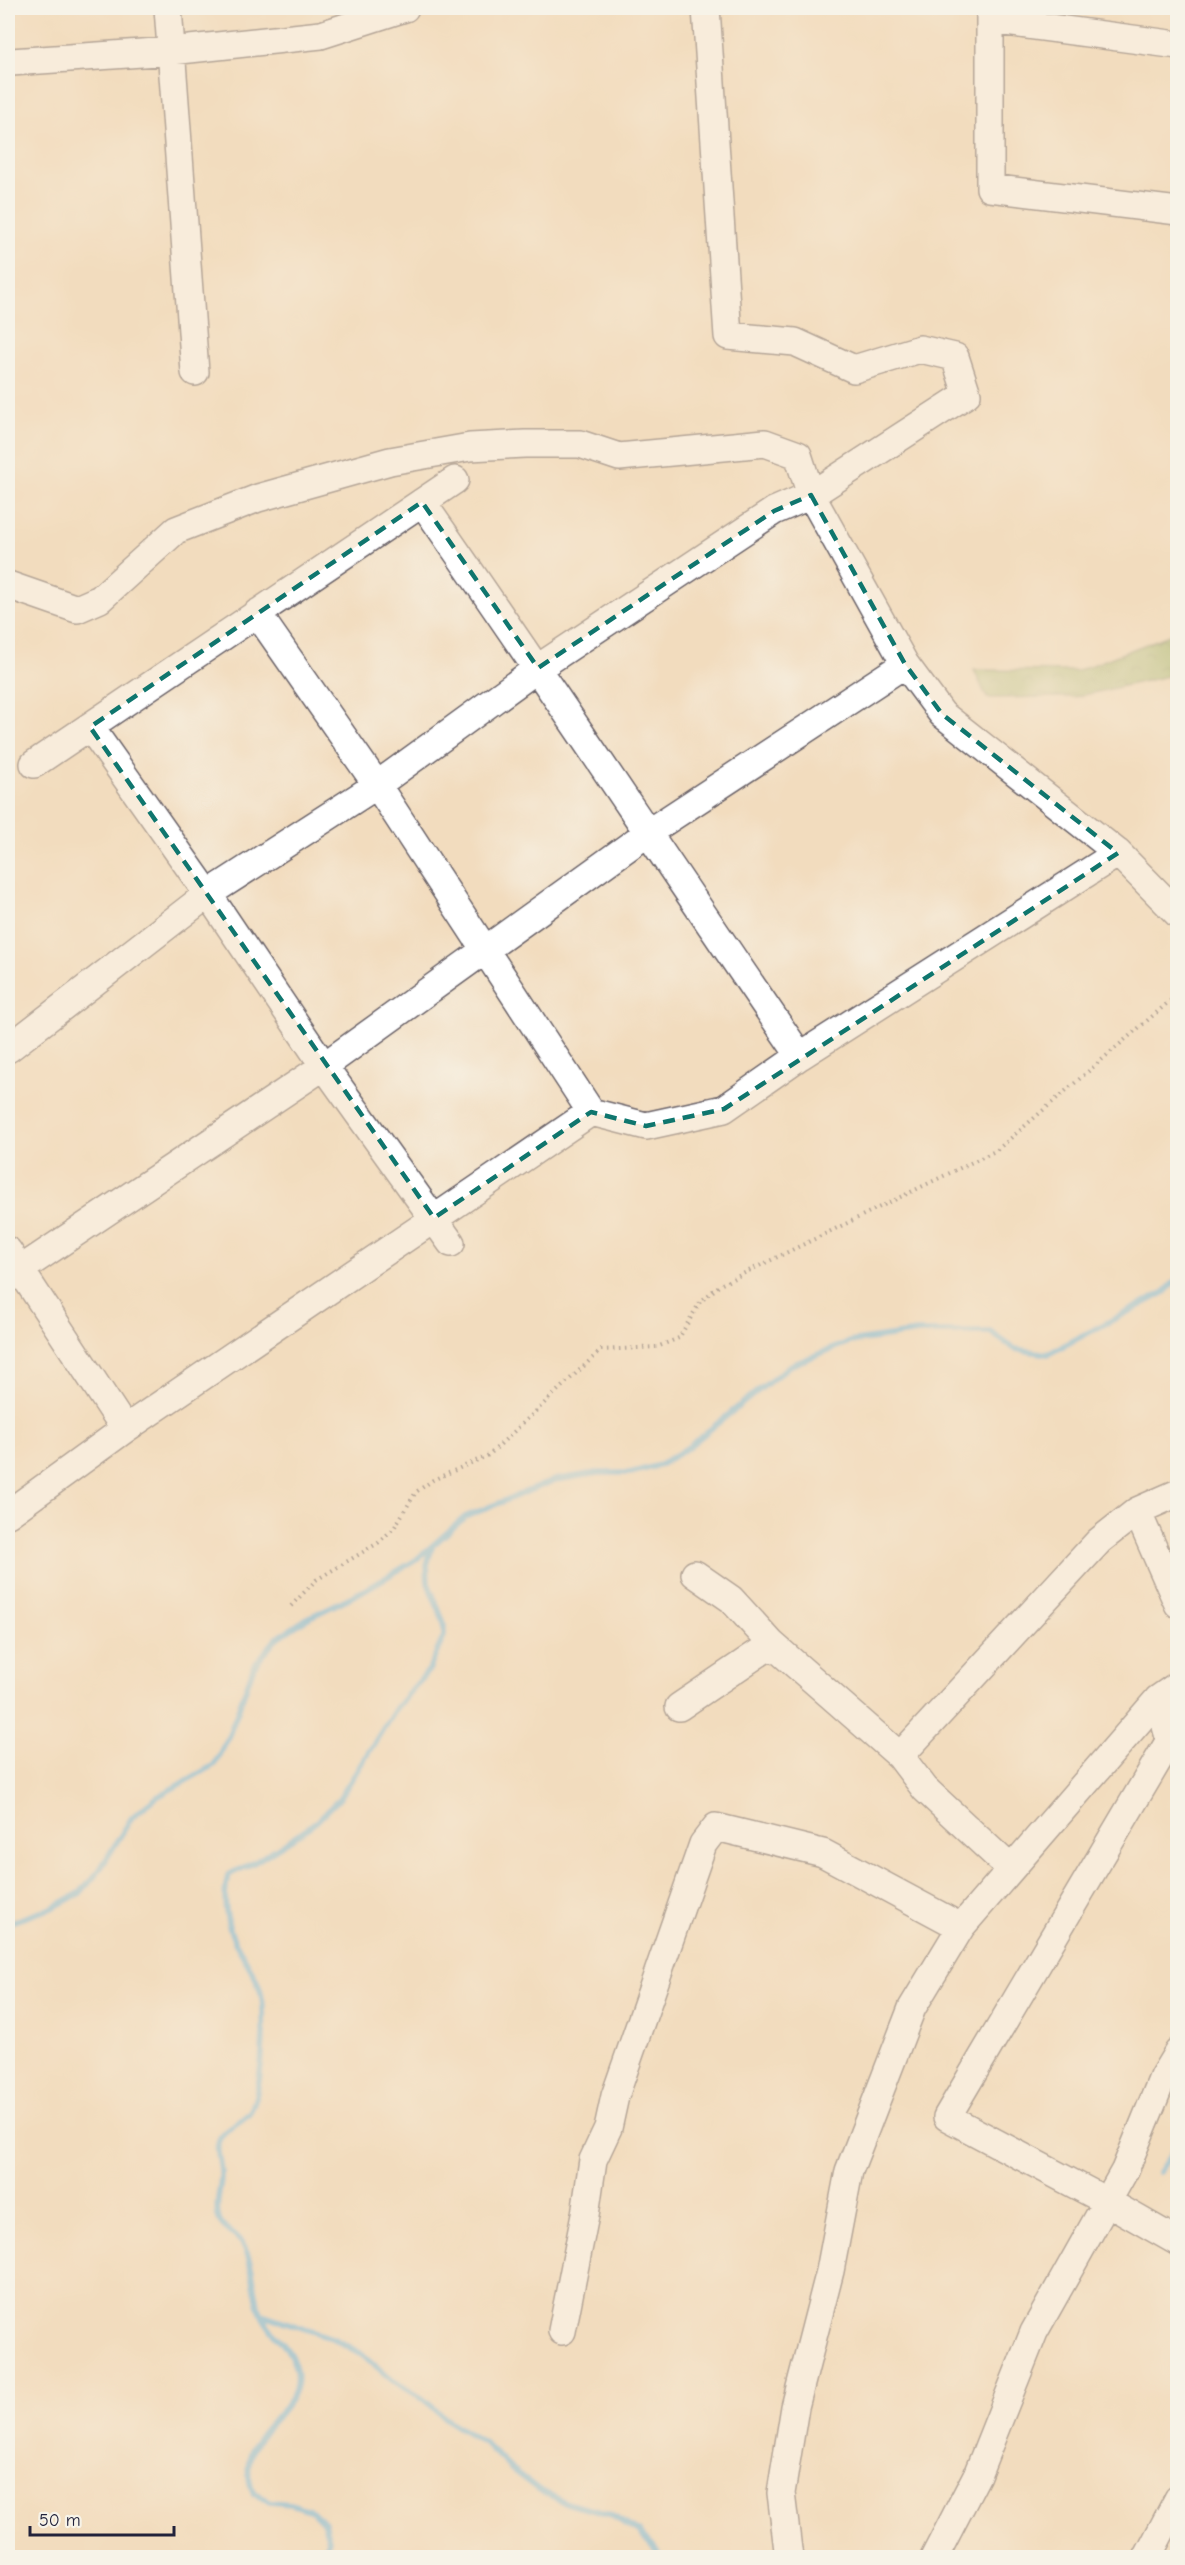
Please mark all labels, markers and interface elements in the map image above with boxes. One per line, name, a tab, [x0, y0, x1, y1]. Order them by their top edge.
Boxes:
scale bar	[30, 2499, 174, 2537]
text: 50 m	[39, 2510, 81, 2531]

